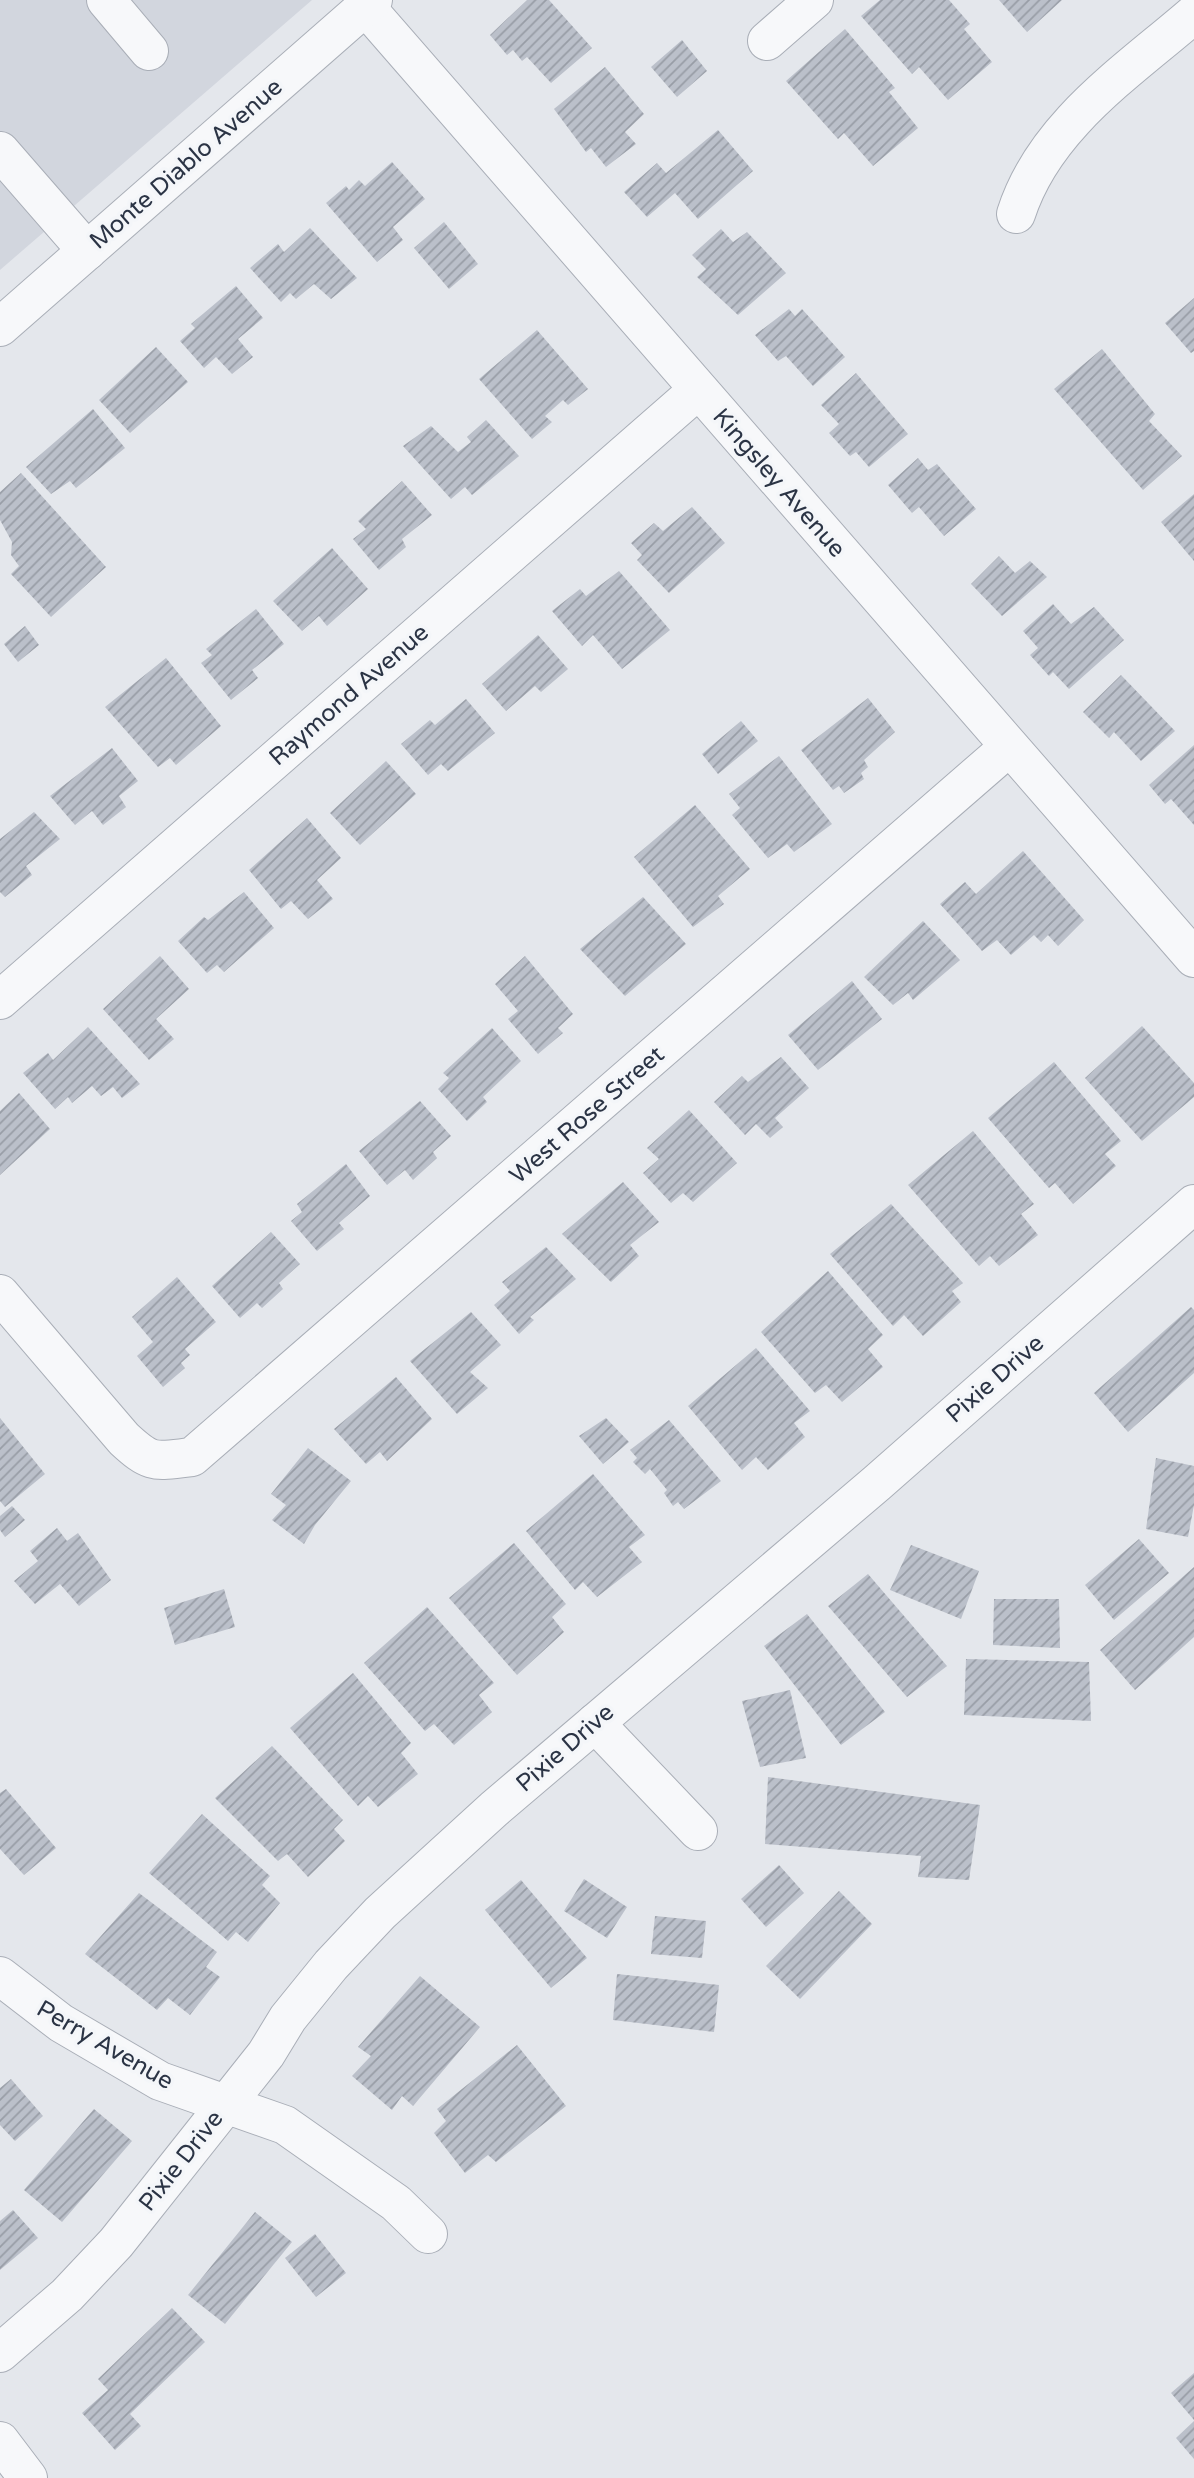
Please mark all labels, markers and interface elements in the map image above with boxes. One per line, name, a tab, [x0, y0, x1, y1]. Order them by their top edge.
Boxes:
street label: Monte Diablo Avenue	[84, 72, 288, 256]
street label: Kingsley Avenue	[706, 403, 852, 563]
street label: Raymond Avenue	[263, 618, 435, 772]
street label: West Rose Street	[504, 1040, 670, 1190]
street label: Pixie Drive	[940, 1329, 1050, 1429]
street label: Pixie Drive	[510, 1698, 620, 1798]
street label: Perry Avenue	[32, 1994, 178, 2096]
street label: Pixie Drive	[133, 2105, 229, 2217]

